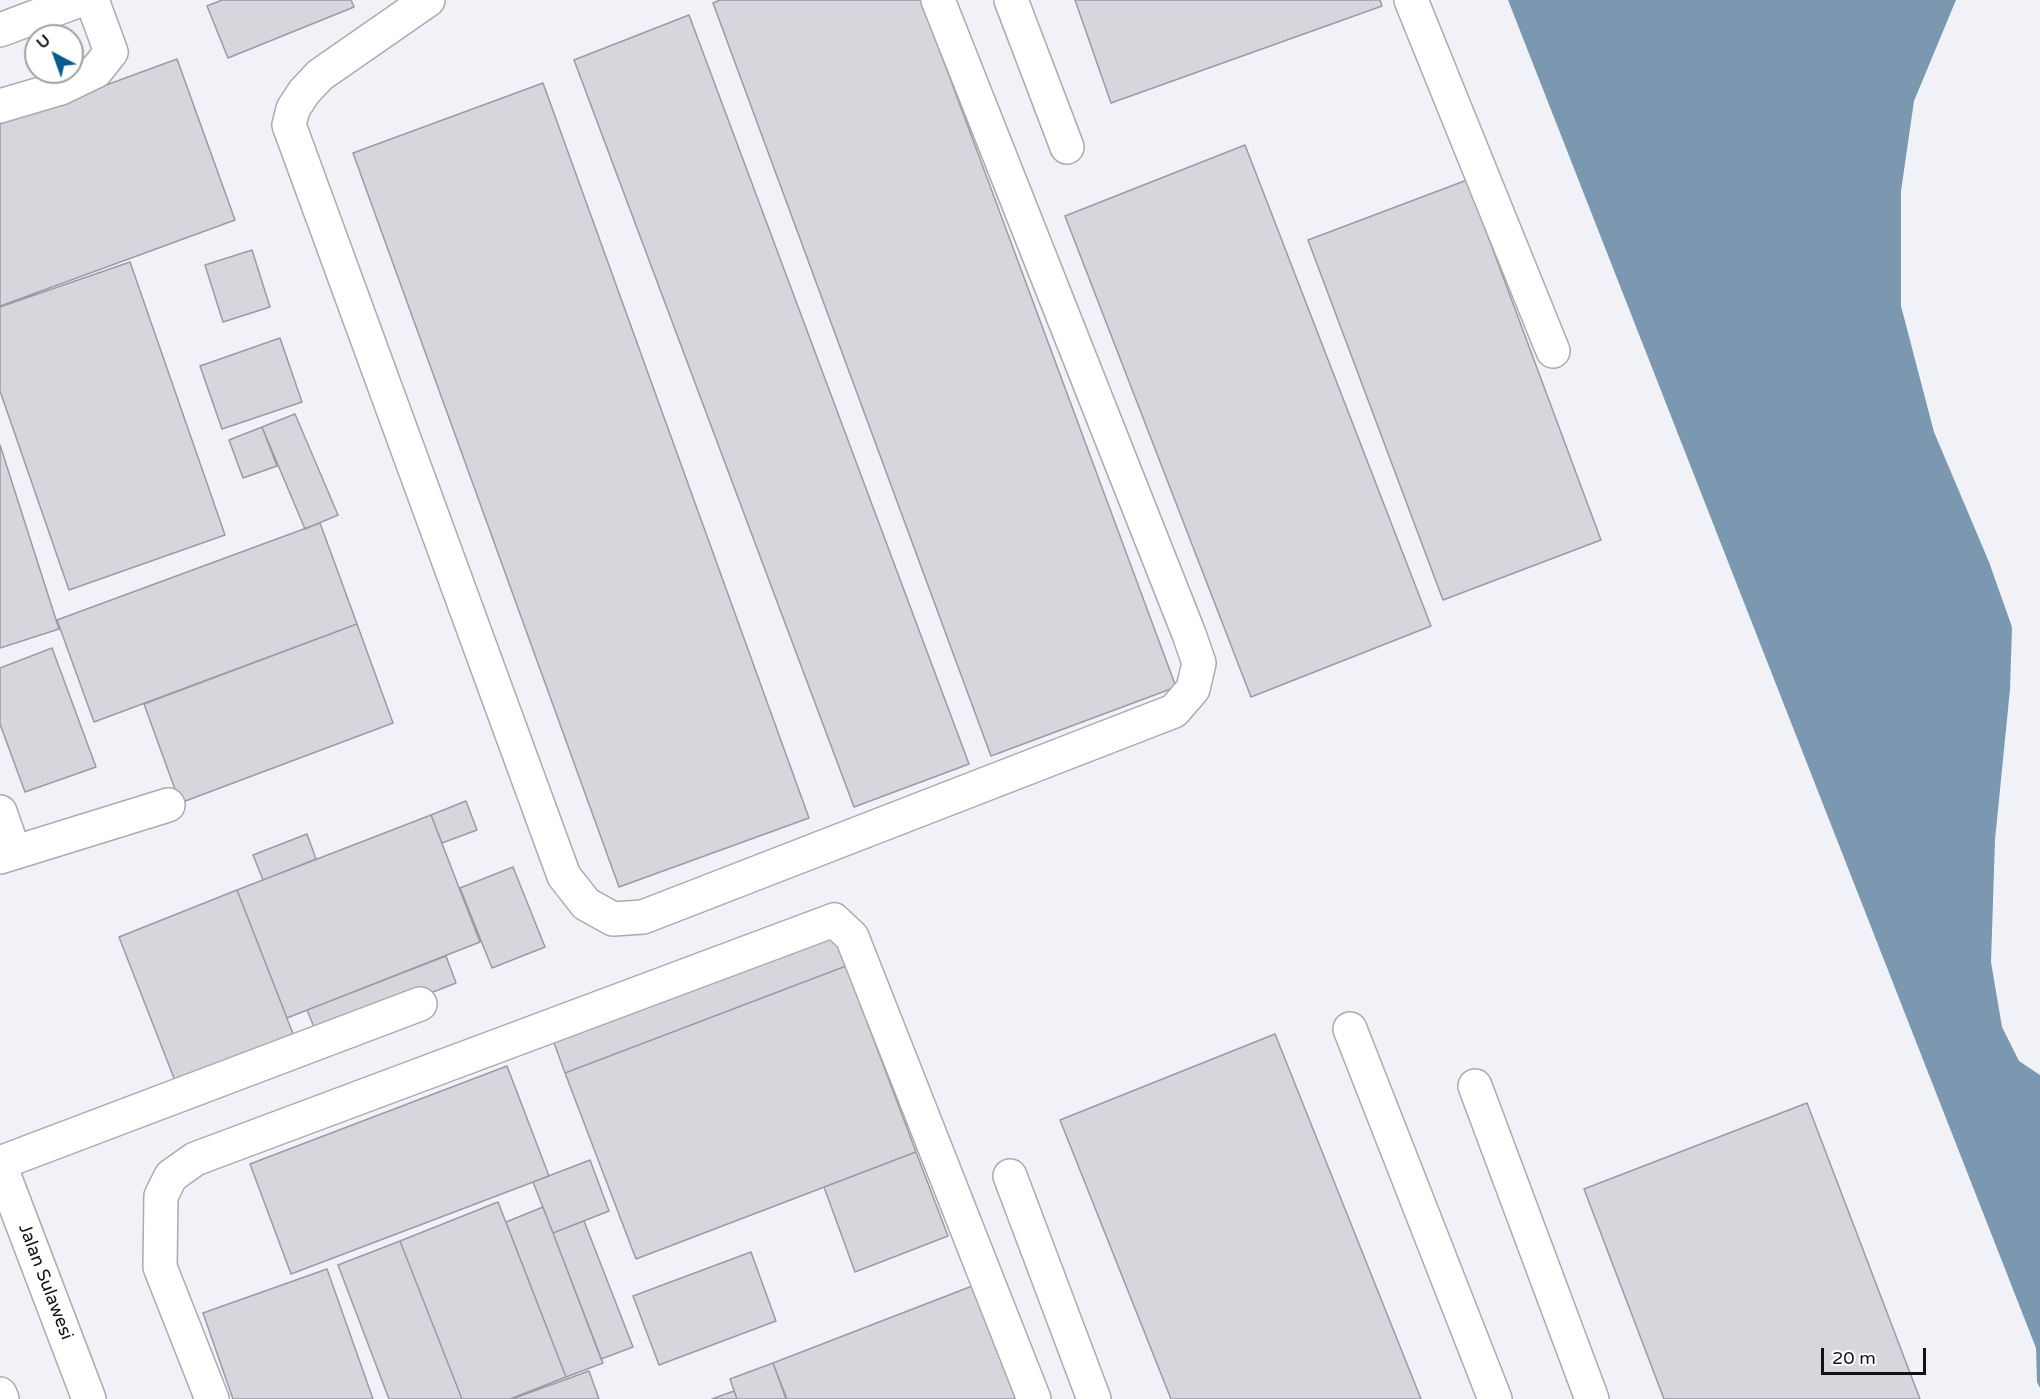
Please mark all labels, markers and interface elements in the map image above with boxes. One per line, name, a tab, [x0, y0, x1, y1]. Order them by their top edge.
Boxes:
north arrow	[24, 24, 84, 84]
text: U	[32, 30, 55, 53]
street label: Jalan Sulawesi	[13, 1221, 77, 1343]
scale bar	[1824, 1336, 1929, 1374]
text: 20 m	[1832, 1347, 1876, 1369]

